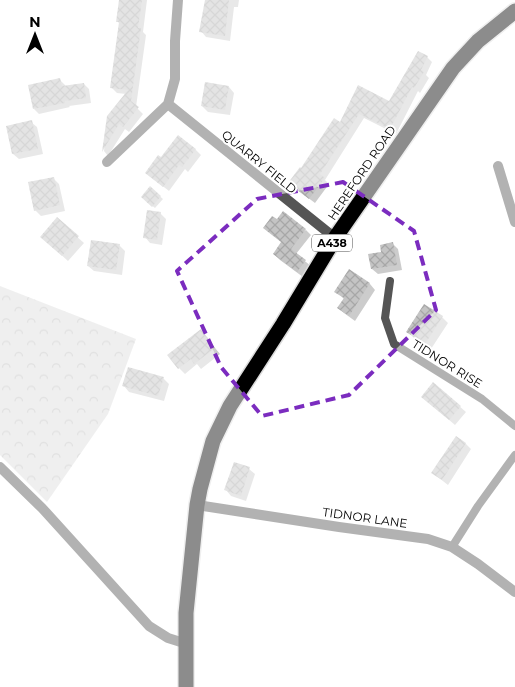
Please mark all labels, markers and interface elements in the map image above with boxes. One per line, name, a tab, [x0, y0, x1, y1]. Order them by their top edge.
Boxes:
north arrow	[10, 10, 60, 60]
text: N	[29, 13, 41, 31]
street label: HEREFORD ROAD	[324, 122, 399, 223]
street label: QUARRY FIELD	[219, 127, 300, 197]
road number: A438	[312, 234, 352, 252]
street label: TIDNOR RISE	[409, 336, 485, 391]
street label: TIDNOR LANE	[322, 504, 408, 531]

